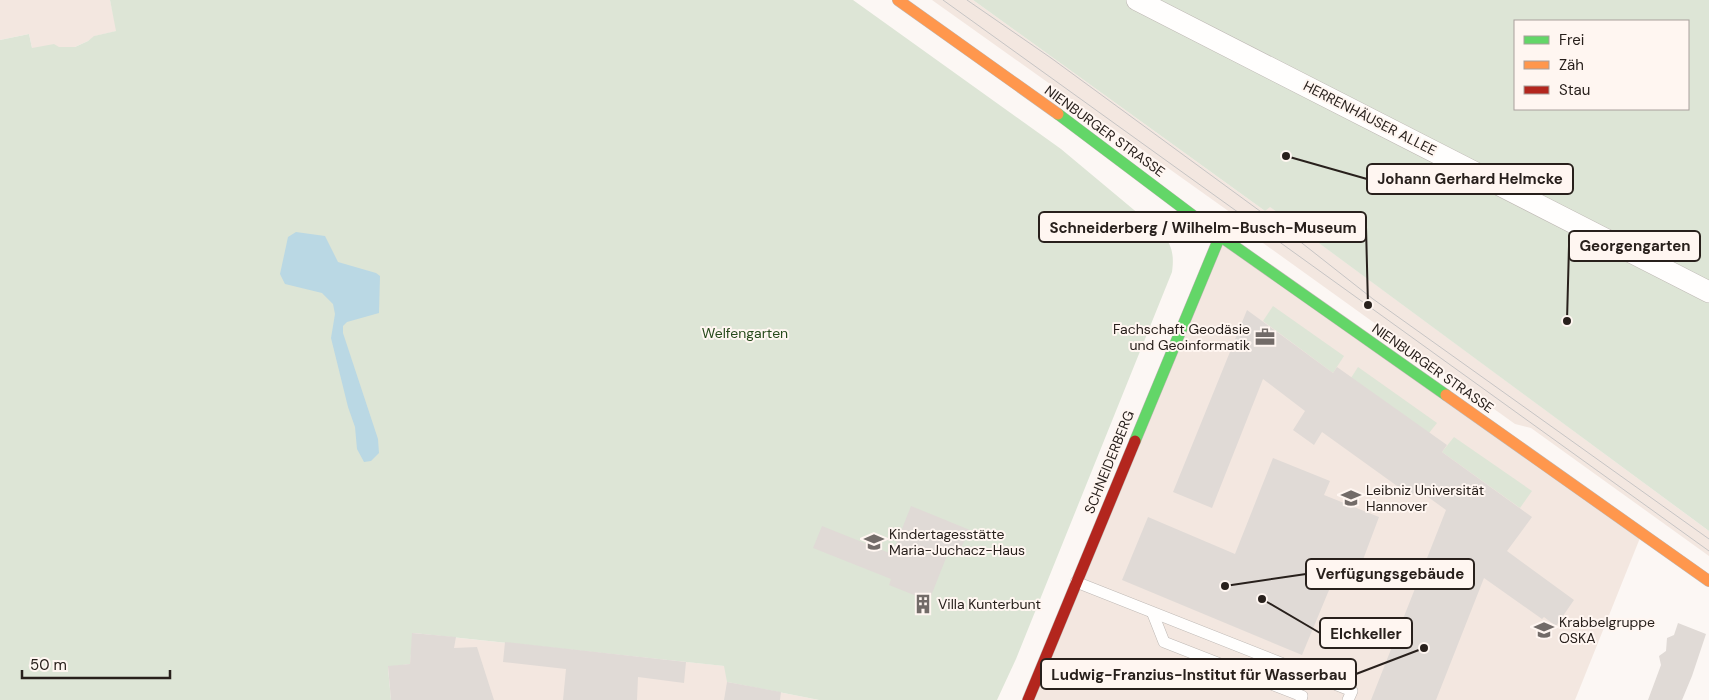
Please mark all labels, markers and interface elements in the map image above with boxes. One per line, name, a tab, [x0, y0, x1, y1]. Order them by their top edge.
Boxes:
legend	[1514, 20, 1689, 110]
text: Frei	[1559, 30, 1584, 50]
text: Zäh	[1559, 55, 1584, 75]
street label: HERRENHÄUSER ALLEE	[1300, 77, 1440, 159]
text: Stau	[1559, 80, 1590, 100]
street label: NIENBURGER STRASSE	[1041, 81, 1169, 181]
callout: Johann Gerhard Helmcke	[1367, 164, 1573, 194]
text: Johann Gerhard Helmcke	[1377, 169, 1563, 189]
callout: Schneiderberg / Wilhelm-Busch-Museum	[1039, 212, 1366, 242]
text: Schneiderberg / Wilhelm-Busch-Museum	[1049, 218, 1357, 238]
callout: Georgengarten	[1569, 231, 1700, 261]
text: Georgengarten	[1579, 236, 1691, 256]
street label: NIENBURGER STRASSE	[1369, 319, 1497, 417]
place label: Fachschaft Geodäsie und Geoinformatik	[1113, 320, 1250, 354]
park label: Welfengarten	[702, 324, 788, 342]
office icon: Fachschaft Geodäsie und Geoinformatik	[1254, 326, 1276, 348]
street label: SCHNEIDERBERG	[1080, 408, 1138, 516]
place label: Leibniz Universität Hannover	[1366, 481, 1484, 515]
school or university icon: Leibniz Universität Hannover	[1340, 487, 1362, 509]
place label: Kindertagesstätte Maria-Juchacz-Haus	[889, 525, 1025, 559]
school or university icon: Kindertagesstätte Maria-Juchacz-Haus	[863, 531, 885, 553]
callout: Verfügungsgebäude	[1306, 559, 1474, 589]
text: Verfügungsgebäude	[1316, 564, 1464, 584]
building icon: Villa Kunterbunt	[912, 593, 934, 615]
place label: Villa Kunterbunt	[938, 595, 1041, 613]
place label: Krabbelgruppe OSKA	[1559, 613, 1655, 647]
callout: Elchkeller	[1320, 618, 1412, 648]
school or university icon: Krabbelgruppe OSKA	[1533, 619, 1555, 641]
text: Elchkeller	[1330, 624, 1402, 644]
scale bar	[22, 648, 170, 680]
text: 50 m	[30, 655, 67, 675]
callout: Ludwig-Franzius-Institut für Wasserbau	[1041, 659, 1356, 689]
text: Ludwig-Franzius-Institut für Wasserbau	[1051, 665, 1347, 685]

